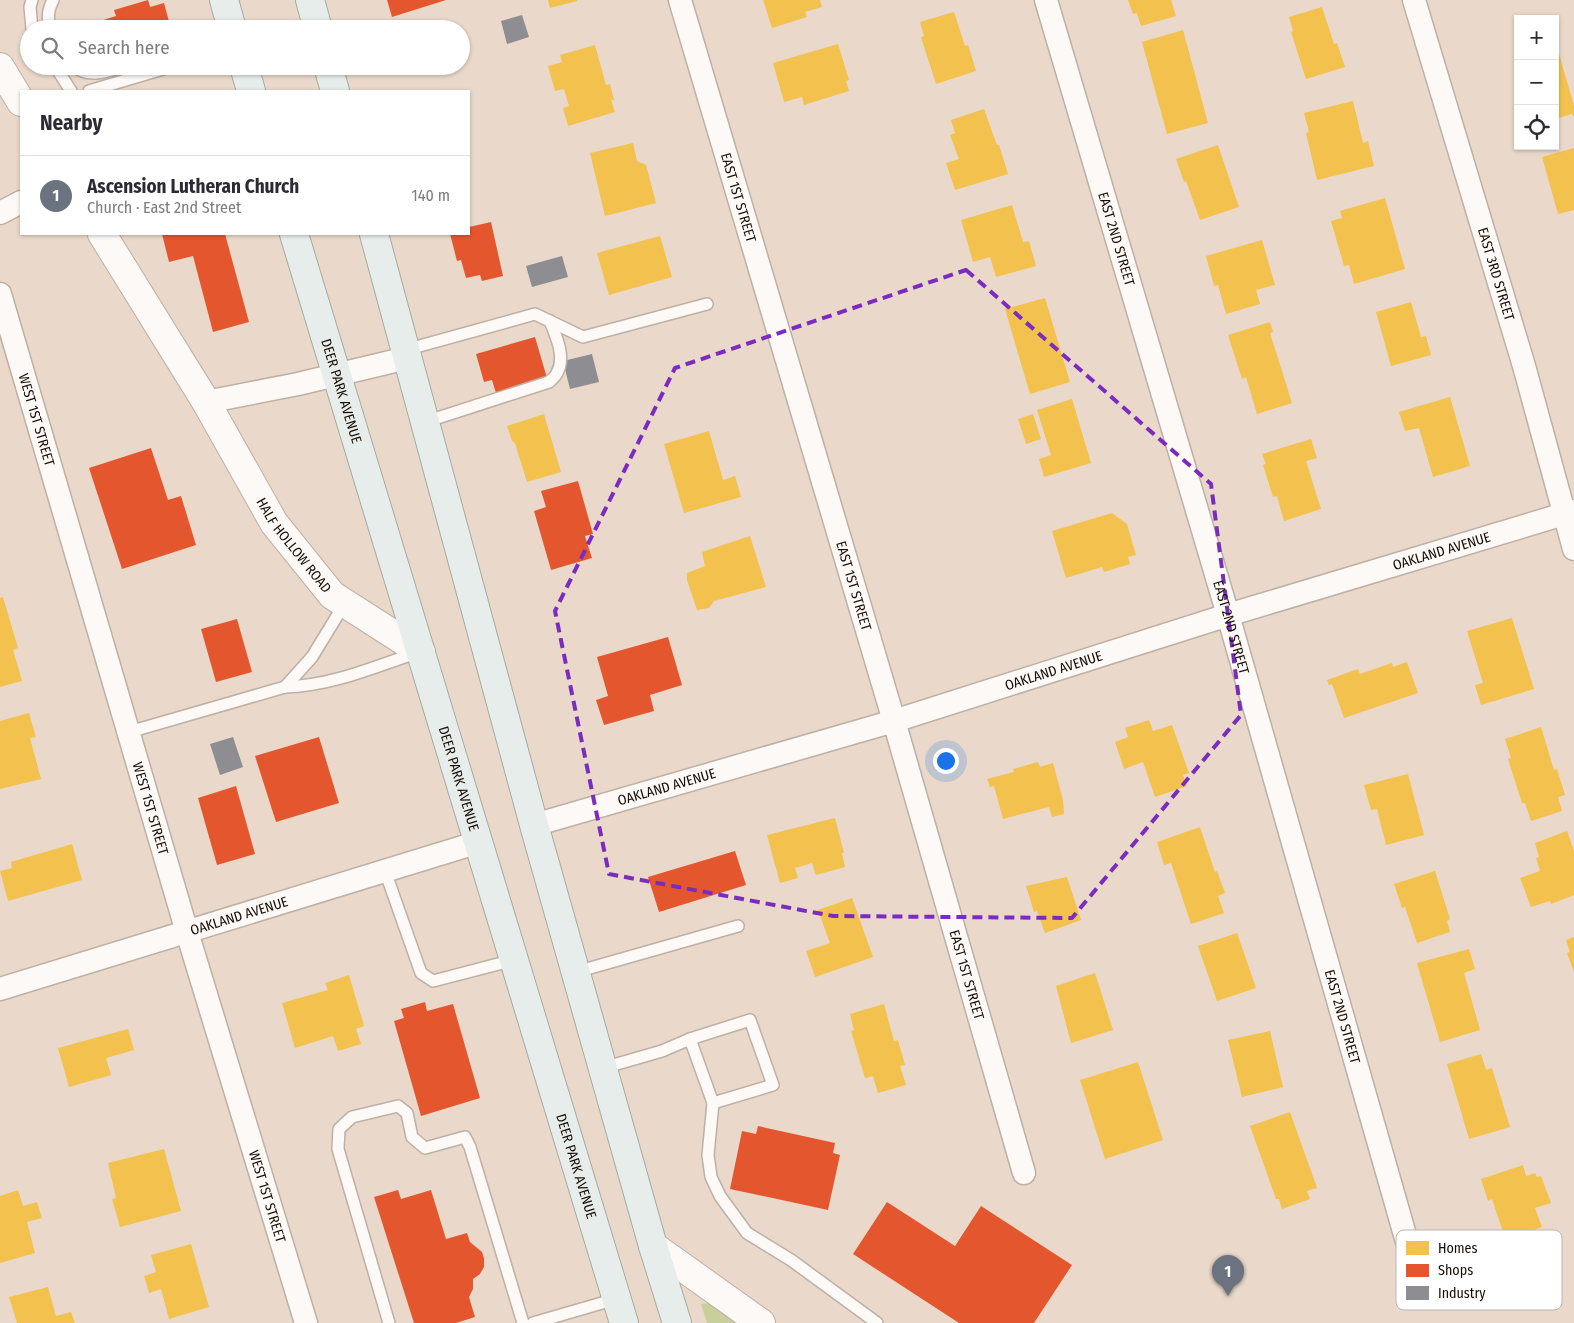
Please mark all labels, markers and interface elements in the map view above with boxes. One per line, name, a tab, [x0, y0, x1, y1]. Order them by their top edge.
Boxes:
map controls	[1514, 15, 1559, 150]
button: +	[1514, 15, 1559, 60]
search box	[20, 20, 470, 75]
icon: search	[38, 34, 66, 62]
text: Search here	[78, 36, 170, 59]
button: −	[1514, 60, 1559, 105]
button: locate	[1514, 105, 1559, 150]
text: Nearby	[40, 110, 102, 136]
street label: EAST 1ST STREET	[717, 151, 760, 245]
text: Ascension Lutheran Church	[87, 175, 299, 198]
text: 1	[53, 186, 59, 205]
text: 140 m	[412, 186, 450, 205]
street label: EAST 2ND STREET	[1094, 190, 1138, 288]
text: Church · East 2nd Street	[87, 198, 241, 217]
street label: EAST 3RD STREET	[1474, 226, 1518, 323]
street label: DEER PARK AVENUE	[317, 337, 365, 446]
street label: WEST 1ST STREET	[15, 372, 58, 469]
street label: HALF HOLLOW ROAD	[253, 495, 335, 596]
street label: OAKLAND AVENUE	[1391, 529, 1493, 574]
street label: EAST 1ST STREET	[832, 539, 875, 633]
street label: EAST 2ND STREET	[1209, 578, 1253, 677]
street label: OAKLAND AVENUE	[1003, 647, 1105, 694]
street label: DEER PARK AVENUE	[435, 724, 483, 834]
your location	[933, 748, 959, 774]
street label: WEST 1ST STREET	[129, 760, 172, 857]
street label: OAKLAND AVENUE	[616, 765, 718, 809]
street label: OAKLAND AVENUE	[188, 893, 290, 939]
street label: EAST 1ST STREET	[945, 928, 988, 1022]
street label: EAST 2ND STREET	[1321, 968, 1364, 1066]
street label: DEER PARK AVENUE	[552, 1112, 600, 1221]
street label: WEST 1ST STREET	[245, 1148, 289, 1245]
legend	[1396, 1230, 1562, 1310]
text: Homes	[1438, 1240, 1478, 1257]
pin: 1	[1212, 1255, 1244, 1296]
text: Shops	[1438, 1262, 1473, 1279]
text: Industry	[1438, 1285, 1486, 1302]

